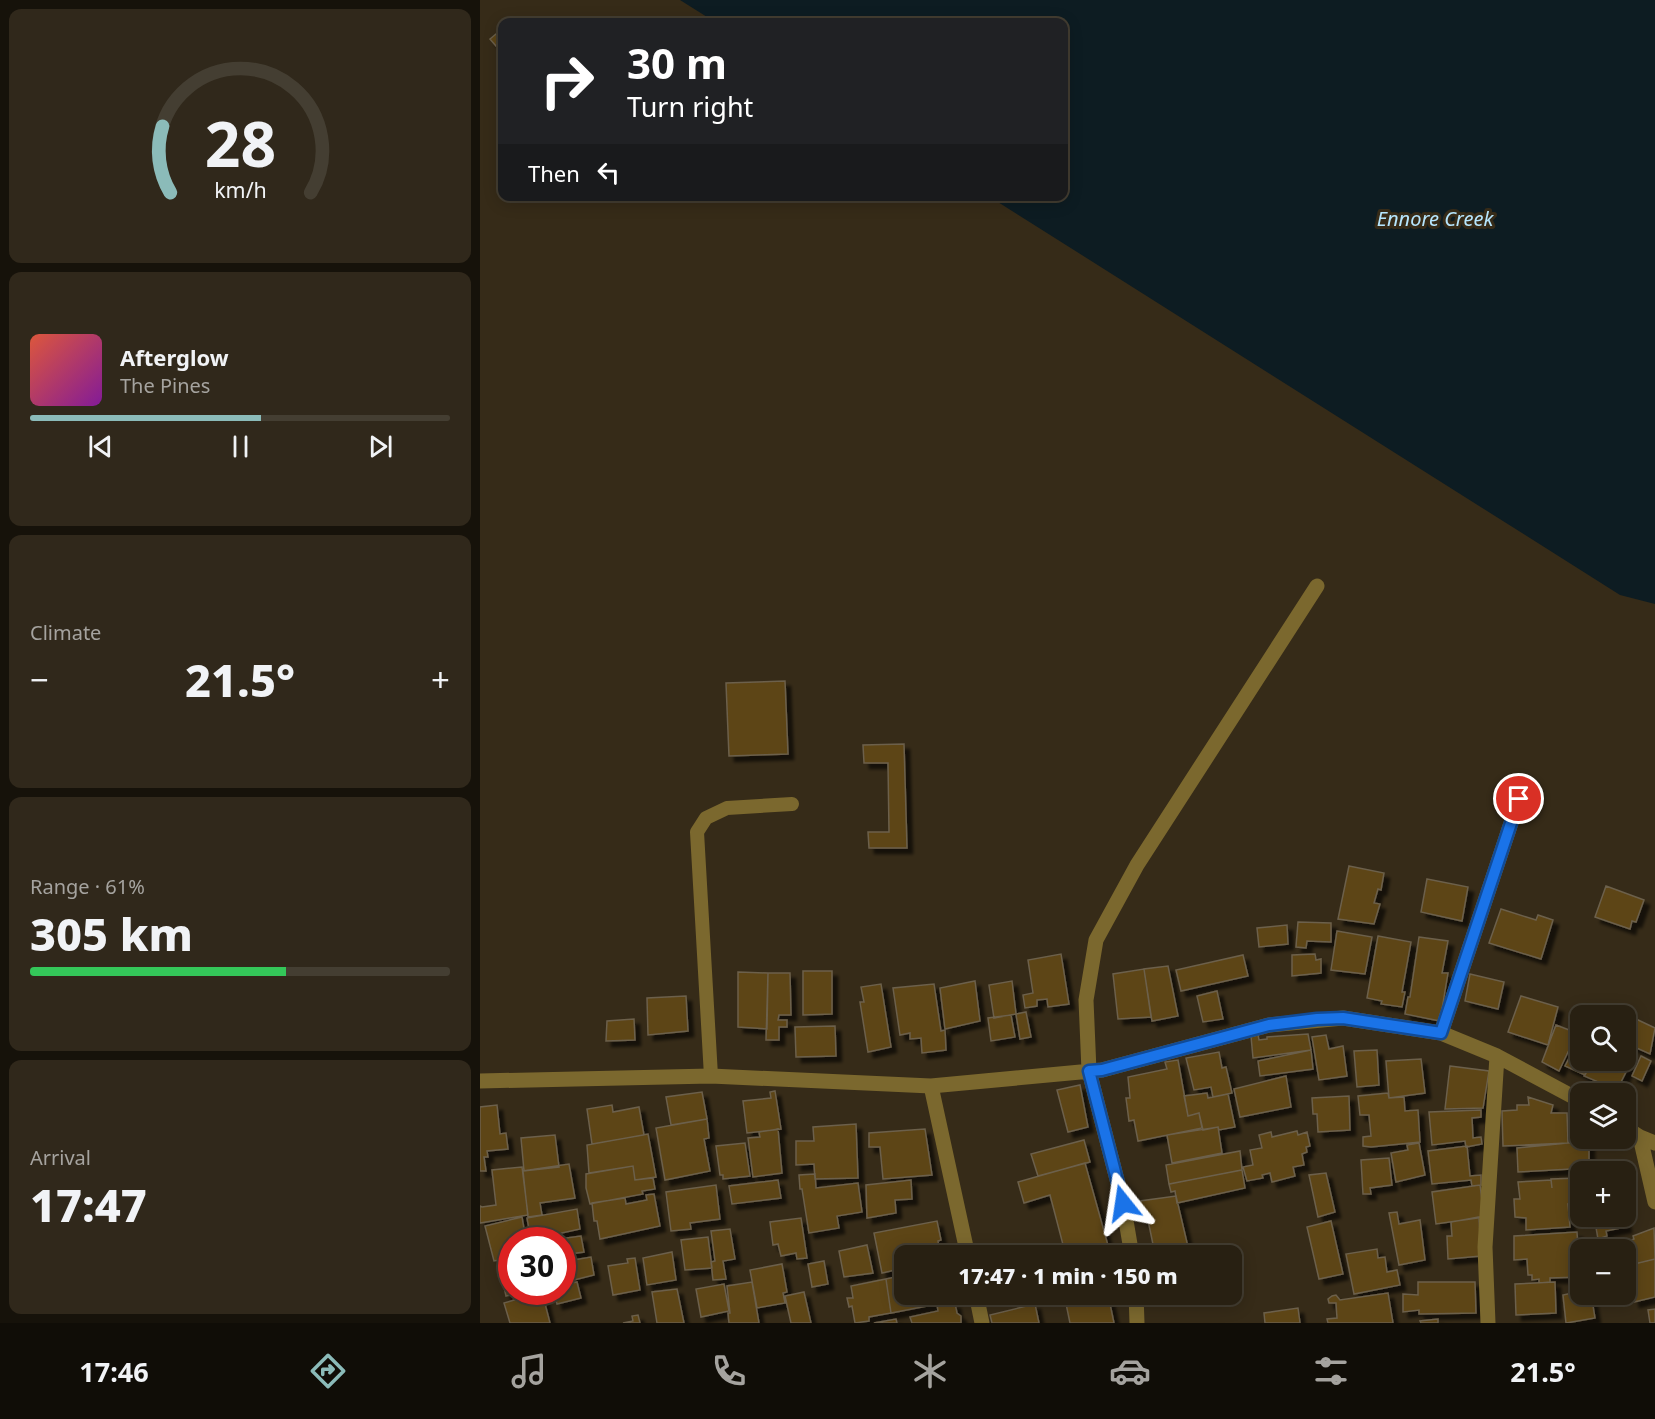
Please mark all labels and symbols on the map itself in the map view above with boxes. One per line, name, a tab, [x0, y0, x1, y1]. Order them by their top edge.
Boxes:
water label: Ennore Creek	[1377, 205, 1494, 232]
pin	[1493, 773, 1544, 824]
position arrow	[1091, 1171, 1155, 1235]
speed limit sign: 30	[498, 1227, 576, 1305]

